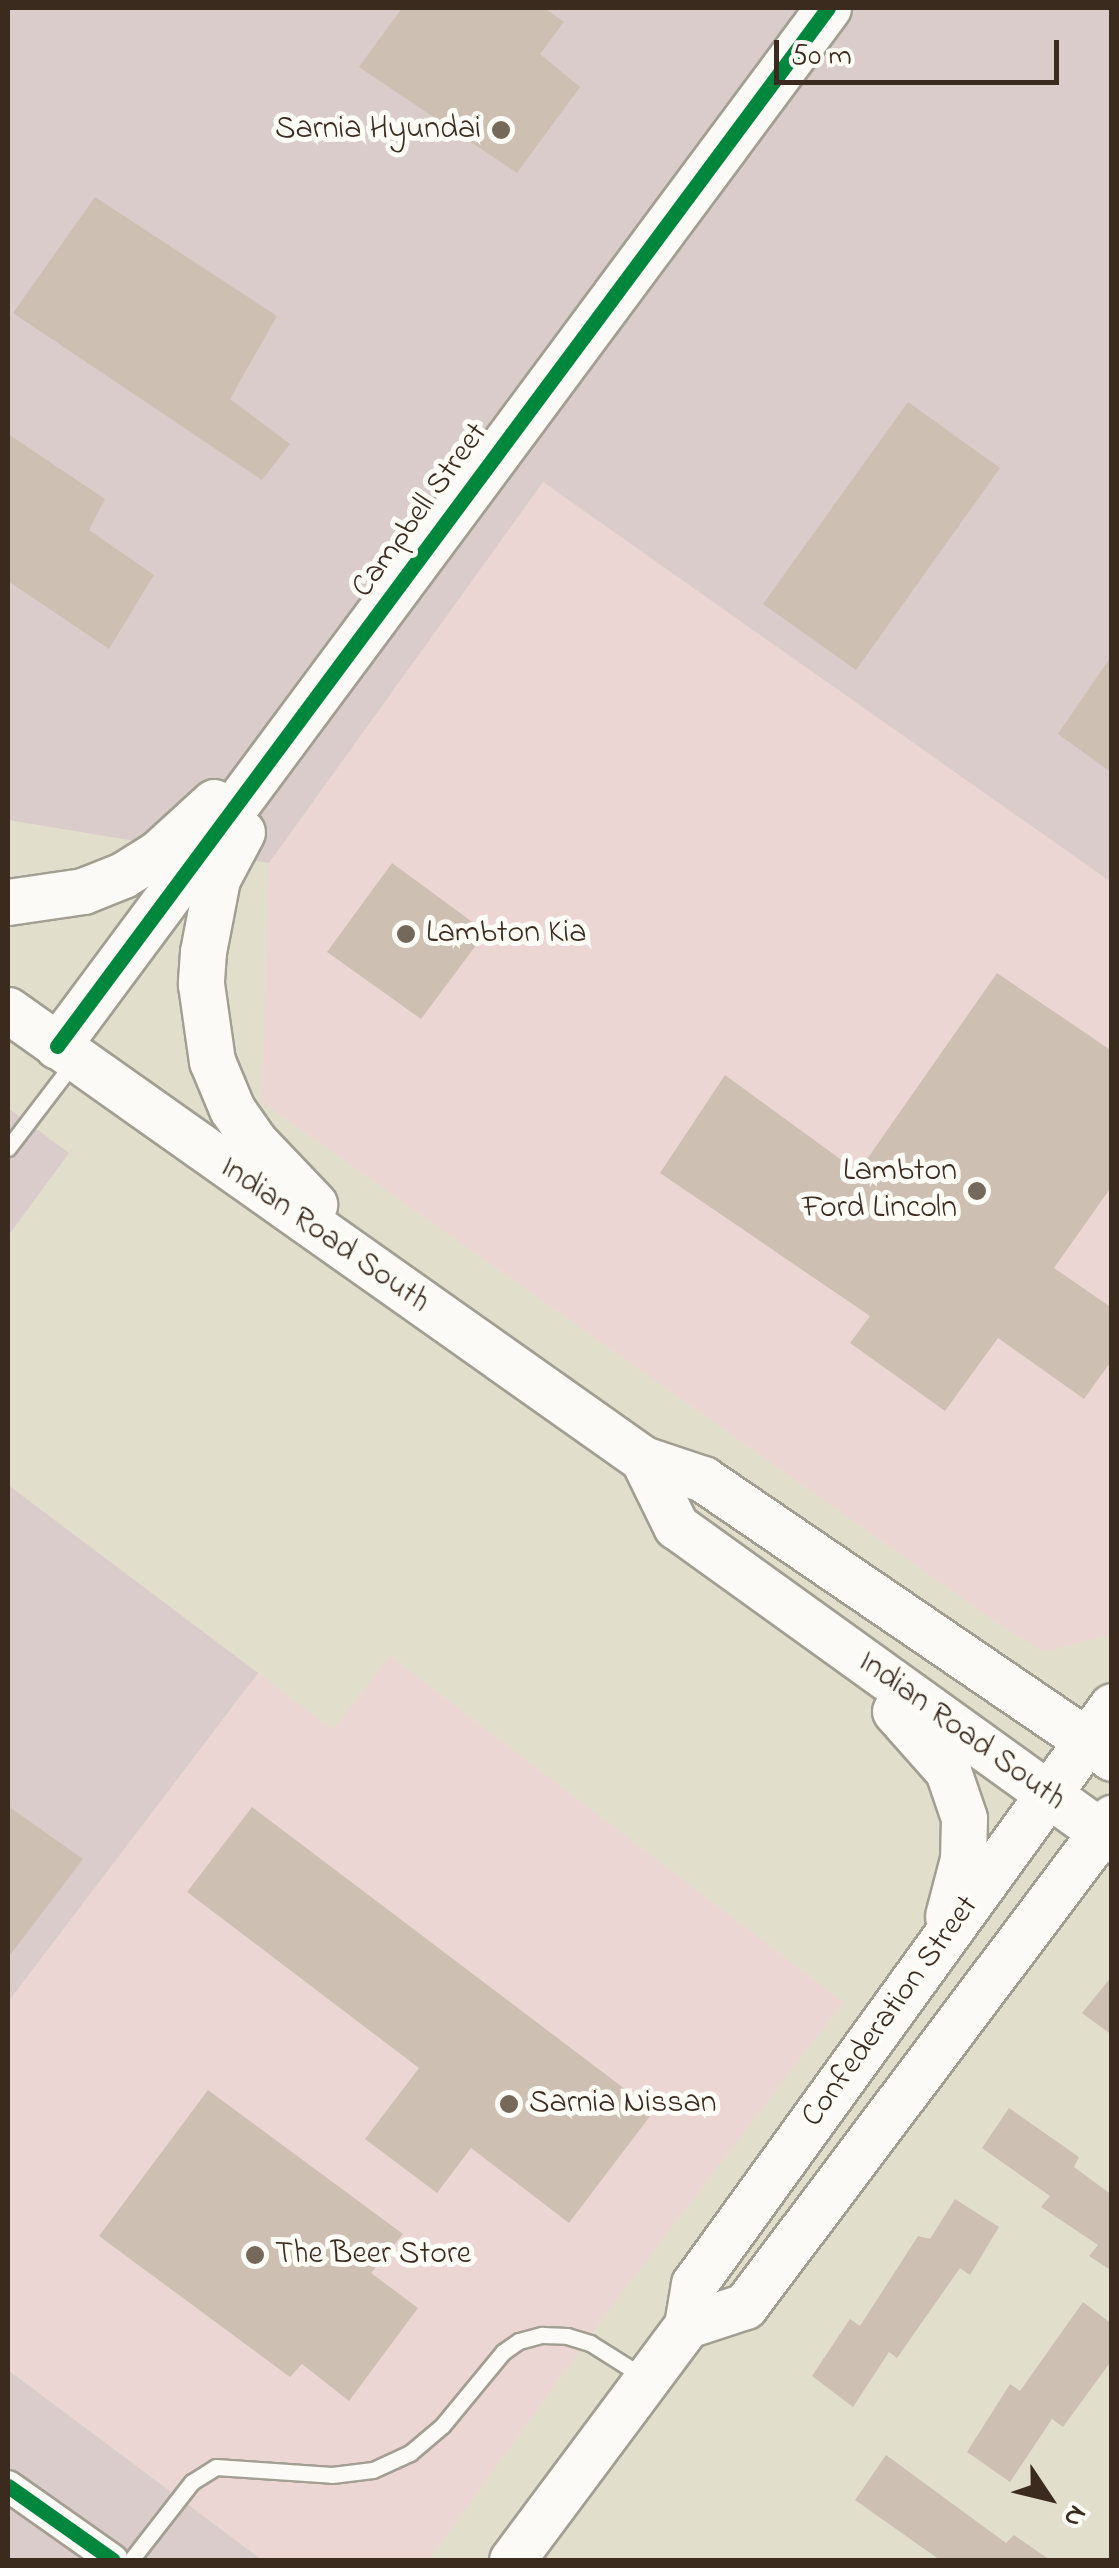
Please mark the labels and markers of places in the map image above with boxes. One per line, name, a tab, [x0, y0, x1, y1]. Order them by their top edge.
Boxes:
place label: Sarnia Hyundai	[275, 111, 481, 149]
marker: Sarnia Hyundai	[490, 119, 512, 141]
place label: Lambton Kia	[426, 915, 587, 953]
marker: Lambton Kia	[395, 923, 417, 945]
place label: Lambton Ford Lincoln	[802, 1154, 957, 1229]
marker: Lambton Ford Lincoln	[966, 1180, 988, 1202]
place label: Sarnia Nissan	[529, 2085, 717, 2123]
marker: Sarnia Nissan	[498, 2093, 520, 2115]
place label: The Beer Store	[275, 2236, 471, 2274]
marker: The Beer Store	[244, 2244, 266, 2266]

